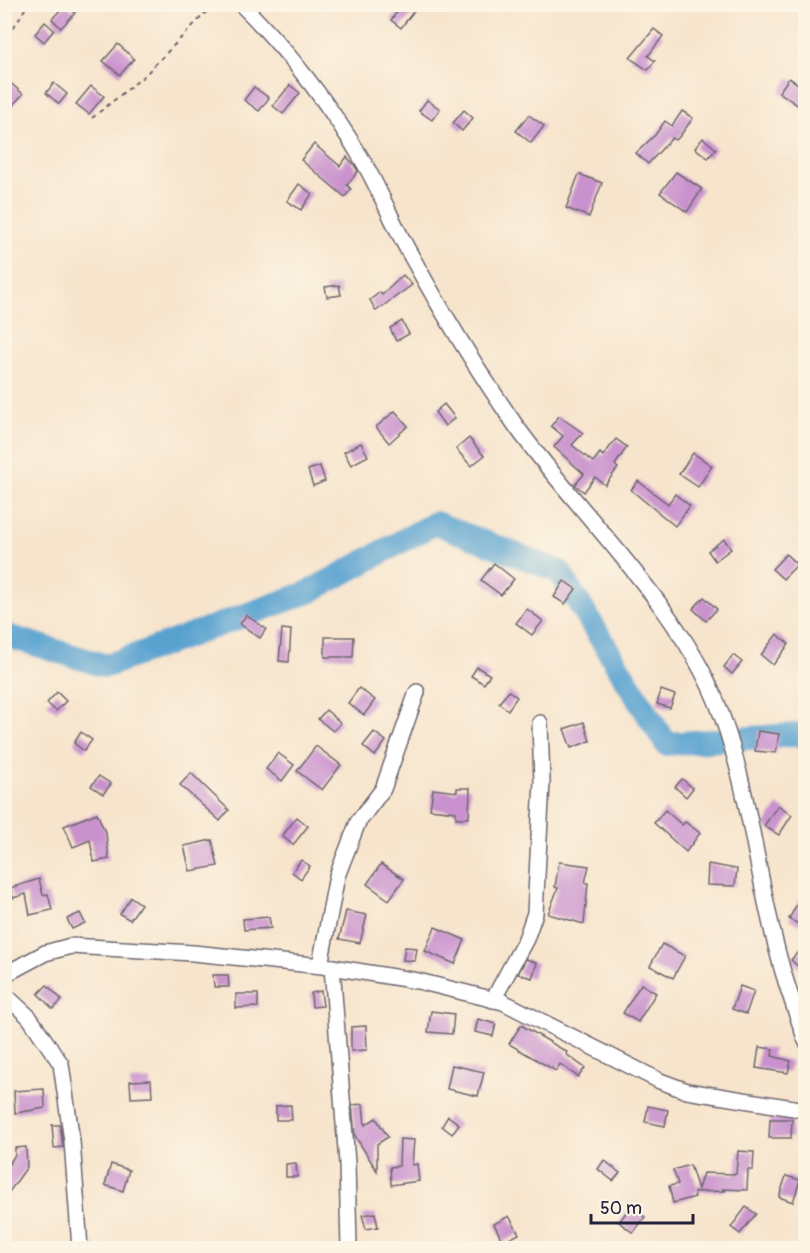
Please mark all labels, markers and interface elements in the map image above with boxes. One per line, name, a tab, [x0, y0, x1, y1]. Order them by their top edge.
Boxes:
scale bar	[591, 1187, 693, 1225]
text: 50 m	[600, 1197, 642, 1220]

